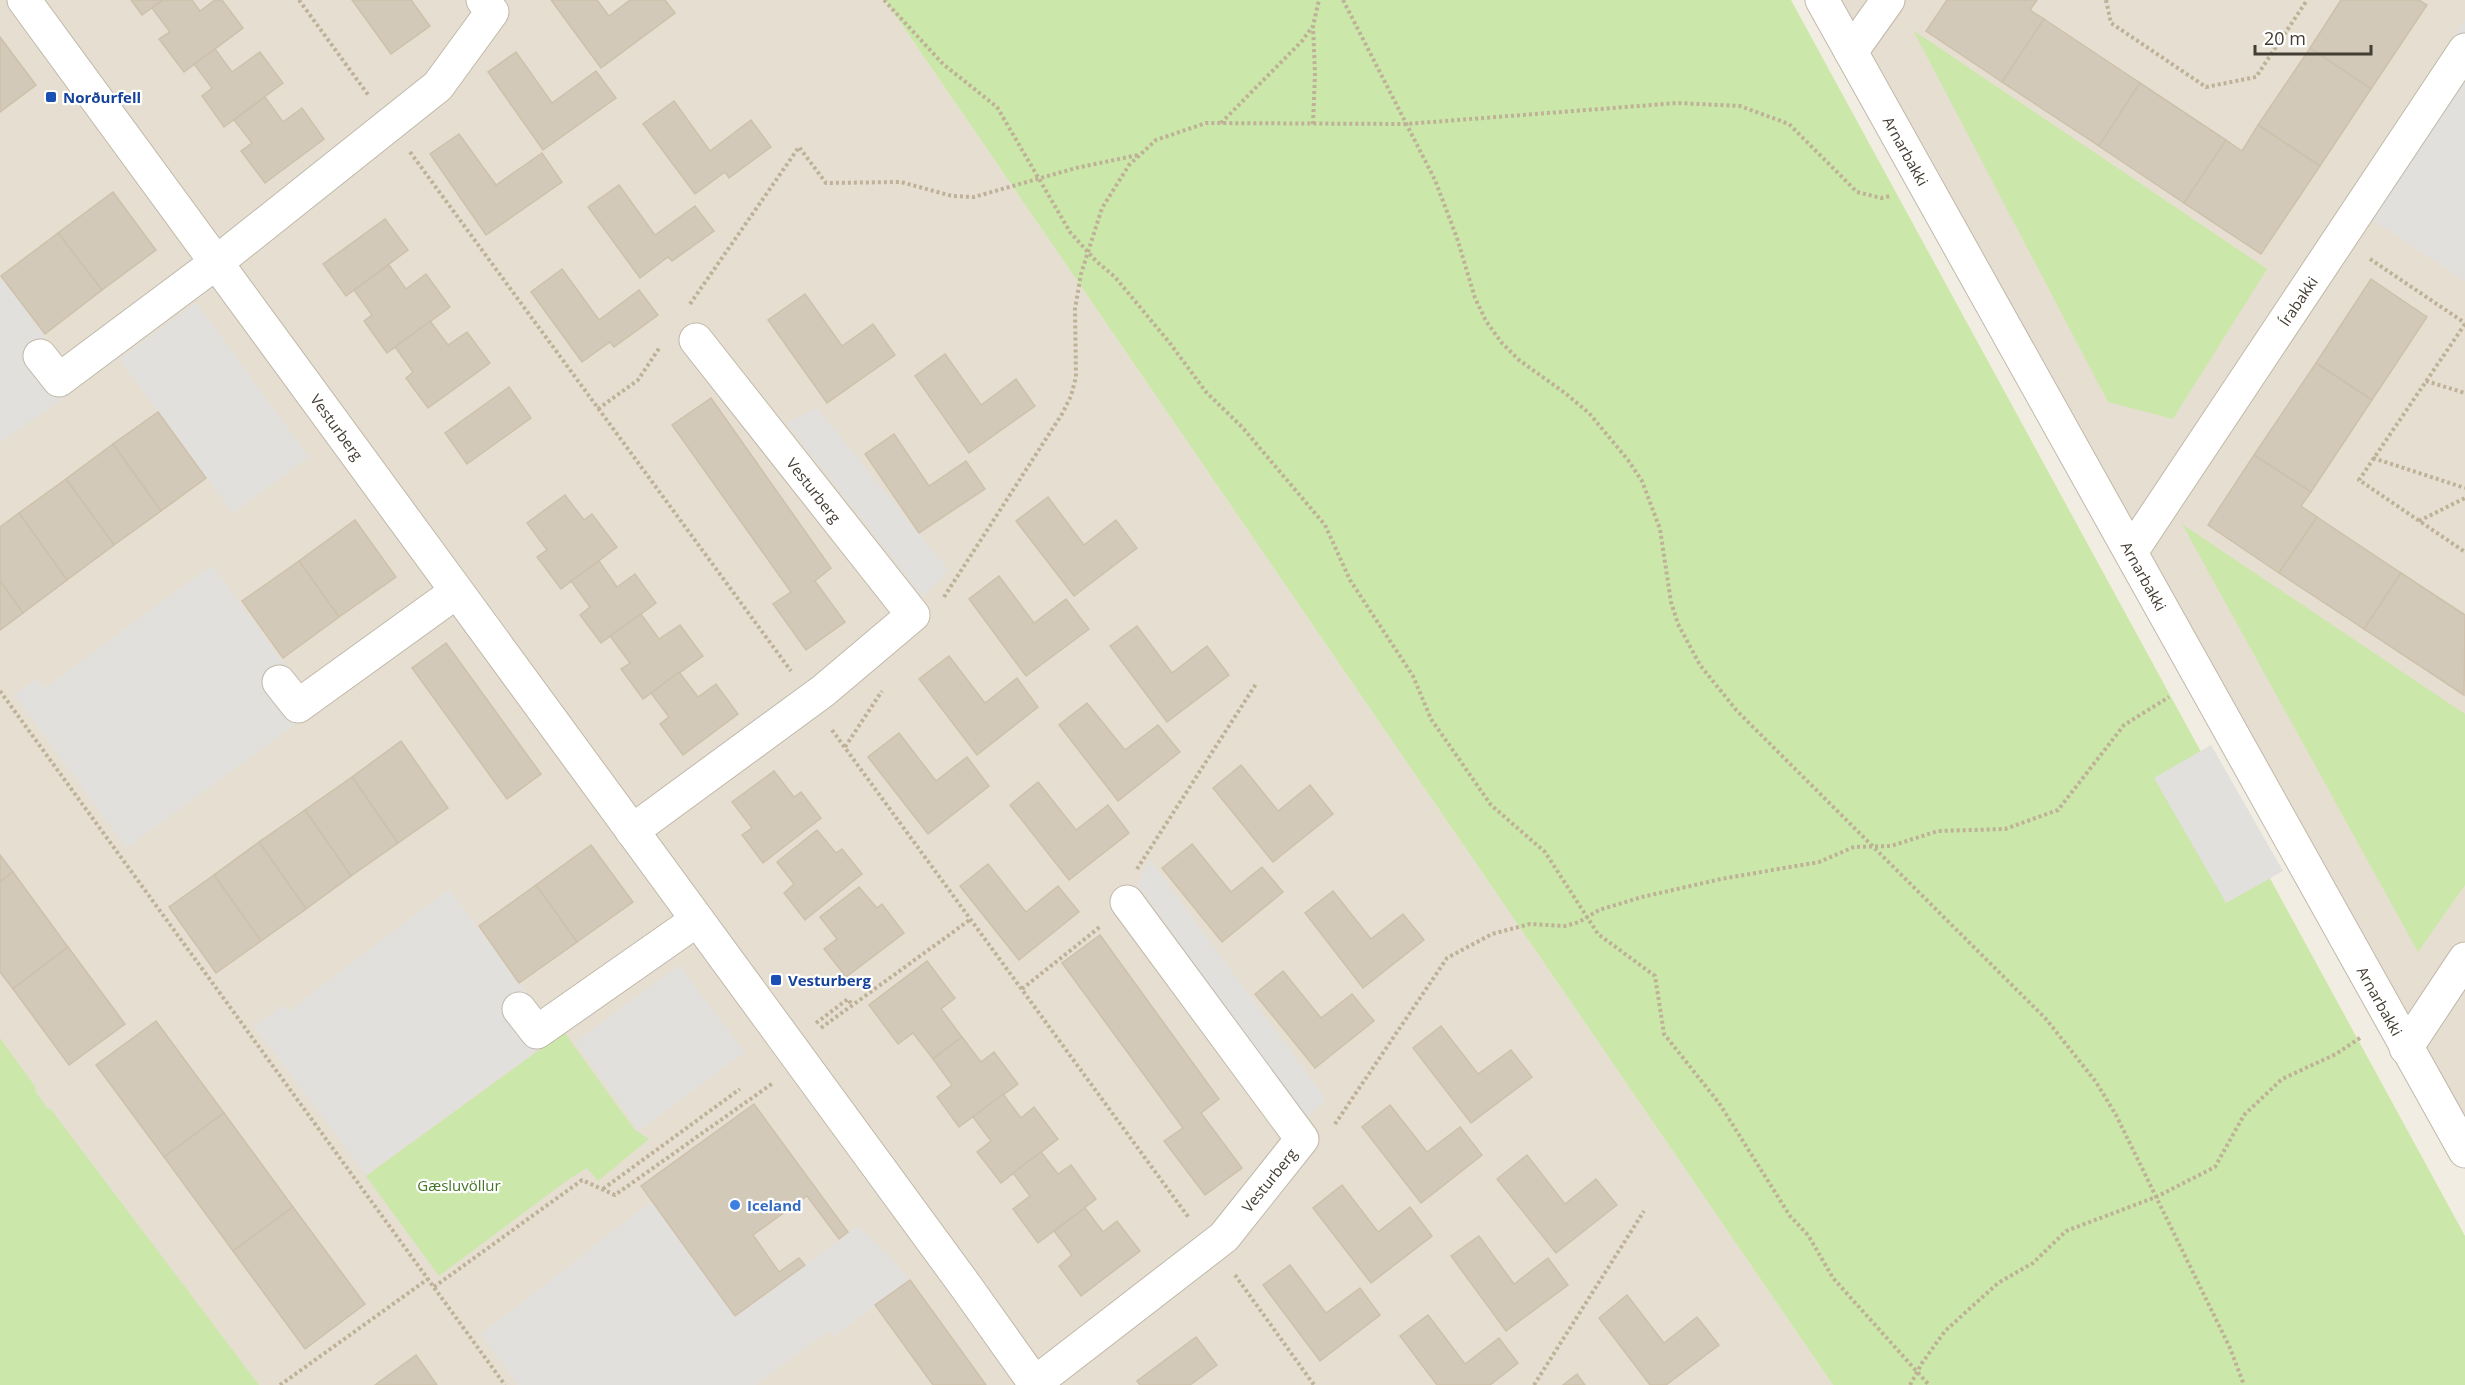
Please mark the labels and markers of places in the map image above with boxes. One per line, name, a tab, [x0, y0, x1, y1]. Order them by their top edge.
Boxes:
place label: Norðurfell	[63, 87, 141, 107]
marker: Norðurfell	[44, 90, 58, 104]
place label: Vesturberg	[788, 970, 871, 990]
marker: Vesturberg	[769, 973, 783, 987]
place label: Iceland	[747, 1195, 802, 1215]
marker: Iceland	[728, 1198, 742, 1212]

